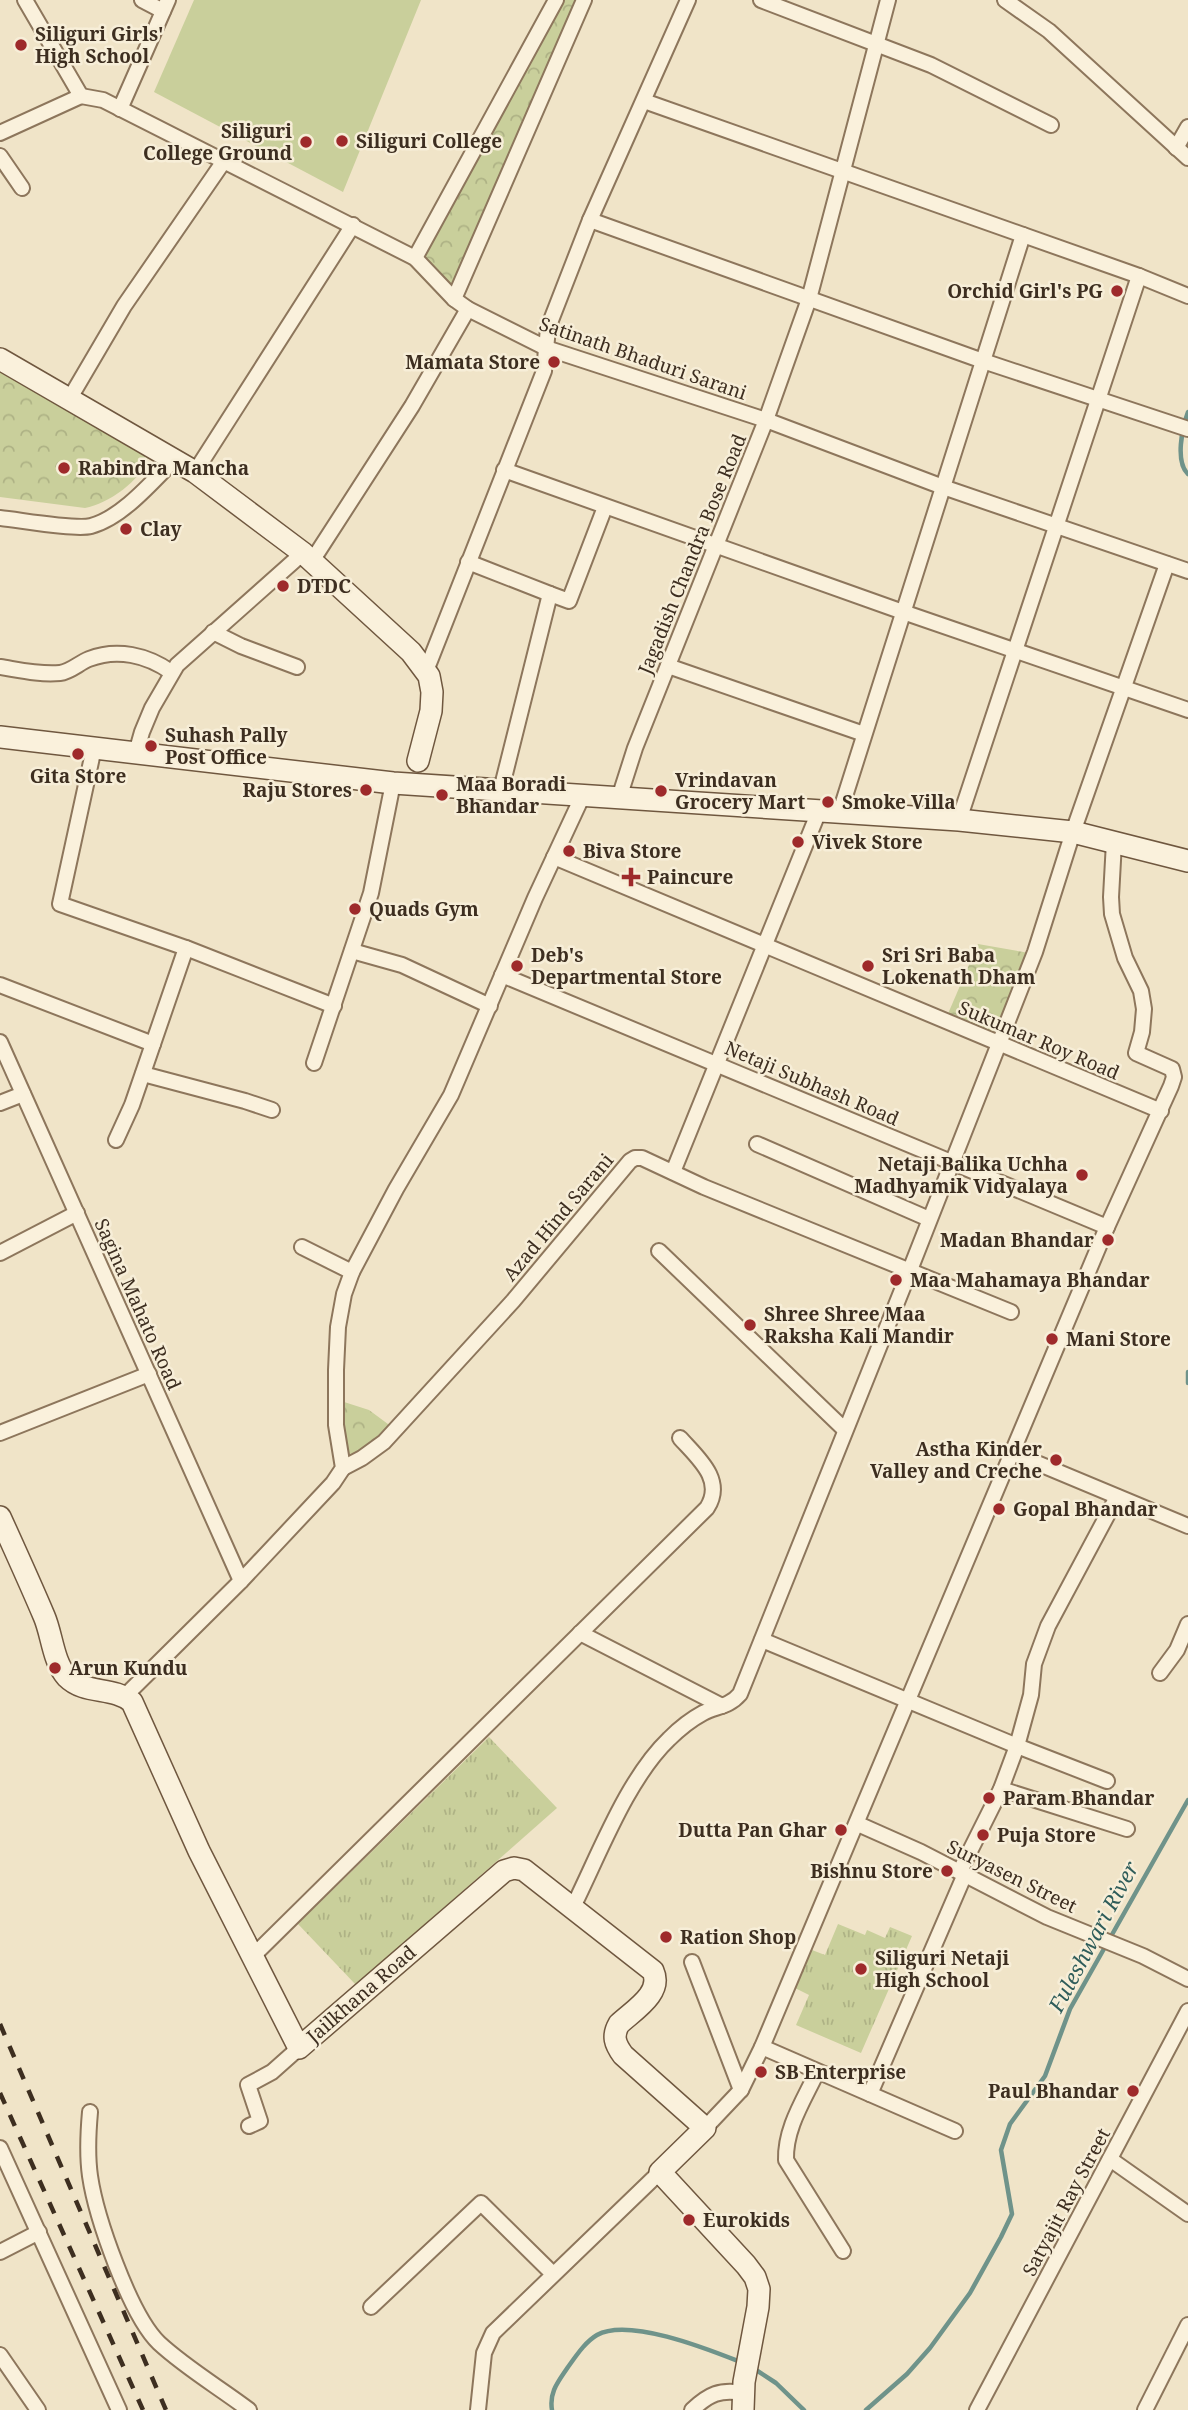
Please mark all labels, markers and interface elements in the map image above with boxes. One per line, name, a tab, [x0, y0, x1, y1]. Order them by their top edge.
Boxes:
place label: Siliguri Girls' High School	[35, 21, 164, 69]
marker: Siliguri Girls' High School	[13, 37, 29, 53]
place label: Siliguri College Ground	[143, 118, 293, 166]
place label: Siliguri College	[356, 128, 502, 154]
marker: Siliguri College	[334, 133, 350, 149]
marker: Siliguri College Ground	[298, 134, 314, 150]
place label: Orchid Girl's PG	[947, 278, 1103, 304]
marker: Orchid Girl's PG	[1109, 283, 1125, 299]
street label: Satinath Bhaduri Sarani	[536, 310, 750, 406]
place label: Mamata Store	[405, 349, 540, 375]
marker: Mamata Store	[546, 354, 562, 370]
street label: Jagadish Chandra Bose Road	[631, 430, 752, 679]
place label: Rabindra Mancha	[78, 455, 249, 481]
marker: Rabindra Mancha	[56, 460, 72, 476]
place label: Clay	[140, 516, 181, 542]
marker: Clay	[118, 521, 134, 537]
place label: DTDC	[297, 573, 351, 599]
marker: DTDC	[275, 578, 291, 594]
place label: Suhash Pally Post Office	[165, 722, 287, 770]
marker: Suhash Pally Post Office	[143, 738, 159, 754]
marker: Gita Store	[70, 746, 86, 762]
place label: Gita Store	[30, 763, 126, 789]
place label: Vrindavan Grocery Mart	[675, 767, 805, 815]
place label: Maa Boradi Bhandar	[456, 771, 567, 819]
place label: Raju Stores	[243, 777, 352, 803]
marker: Raju Stores	[358, 782, 374, 798]
marker: Vrindavan Grocery Mart	[653, 783, 669, 799]
marker: Maa Boradi Bhandar	[434, 787, 450, 803]
place label: Smoke Villa	[842, 789, 956, 815]
marker: Smoke Villa	[820, 794, 836, 810]
place label: Vivek Store	[812, 829, 923, 855]
marker: Vivek Store	[790, 834, 806, 850]
place label: Biva Store	[583, 838, 682, 864]
marker: Biva Store	[561, 843, 577, 859]
place label: Paincure	[647, 864, 734, 890]
marker: Paincure	[621, 867, 641, 887]
place label: Quads Gym	[369, 896, 479, 922]
marker: Quads Gym	[347, 901, 363, 917]
place label: Deb's Departmental Store	[531, 942, 722, 990]
place label: Sri Sri Baba Lokenath Dham	[882, 942, 1036, 990]
marker: Deb's Departmental Store	[509, 958, 525, 974]
marker: Sri Sri Baba Lokenath Dham	[860, 958, 876, 974]
street label: Sukumar Roy Road	[954, 994, 1124, 1086]
street label: Netaji Subhash Road	[721, 1035, 903, 1132]
street label: Azad Hind Sarani	[497, 1148, 619, 1286]
place label: Netaji Balika Uchha Madhyamik Vidyalaya	[854, 1151, 1068, 1199]
marker: Netaji Balika Uchha Madhyamik Vidyalaya	[1074, 1167, 1090, 1183]
street label: Sagina Mahato Road	[89, 1214, 188, 1394]
place label: Madan Bhandar	[940, 1227, 1094, 1253]
marker: Madan Bhandar	[1100, 1232, 1116, 1248]
place label: Maa Mahamaya Bhandar	[910, 1267, 1150, 1293]
marker: Maa Mahamaya Bhandar	[888, 1272, 904, 1288]
place label: Shree Shree Maa Raksha Kali Mandir	[764, 1301, 954, 1349]
marker: Shree Shree Maa Raksha Kali Mandir	[742, 1317, 758, 1333]
place label: Mani Store	[1066, 1326, 1171, 1352]
marker: Mani Store	[1044, 1331, 1060, 1347]
place label: Astha Kinder Valley and Creche	[870, 1436, 1042, 1484]
marker: Astha Kinder Valley and Creche	[1048, 1452, 1064, 1468]
place label: Gopal Bhandar	[1013, 1496, 1158, 1522]
marker: Gopal Bhandar	[991, 1501, 1007, 1517]
place label: Arun Kundu	[69, 1655, 188, 1681]
marker: Arun Kundu	[47, 1660, 63, 1676]
place label: Param Bhandar	[1003, 1785, 1154, 1811]
marker: Param Bhandar	[981, 1790, 997, 1806]
place label: Dutta Pan Ghar	[678, 1817, 827, 1843]
marker: Dutta Pan Ghar	[833, 1822, 849, 1838]
place label: Puja Store	[997, 1822, 1096, 1848]
marker: Puja Store	[975, 1827, 991, 1843]
street label: Suryasen Street	[943, 1833, 1082, 1919]
water label: Fuleshwari River	[1041, 1856, 1145, 2018]
place label: Bishnu Store	[810, 1858, 933, 1884]
marker: Bishnu Store	[939, 1863, 955, 1879]
place label: Ration Shop	[680, 1924, 796, 1950]
marker: Ration Shop	[658, 1929, 674, 1945]
street label: Jailkhana Road	[300, 1939, 421, 2049]
place label: Siliguri Netaji High School	[875, 1945, 1009, 1993]
marker: Siliguri Netaji High School	[853, 1961, 869, 1977]
place label: SB Enterprise	[775, 2059, 906, 2085]
marker: SB Enterprise	[753, 2064, 769, 2080]
place label: Paul Bhandar	[988, 2078, 1119, 2104]
marker: Paul Bhandar	[1125, 2083, 1141, 2099]
street label: Satyajit Ray Street	[1016, 2123, 1116, 2281]
place label: Eurokids	[703, 2207, 790, 2233]
marker: Eurokids	[681, 2212, 697, 2228]

